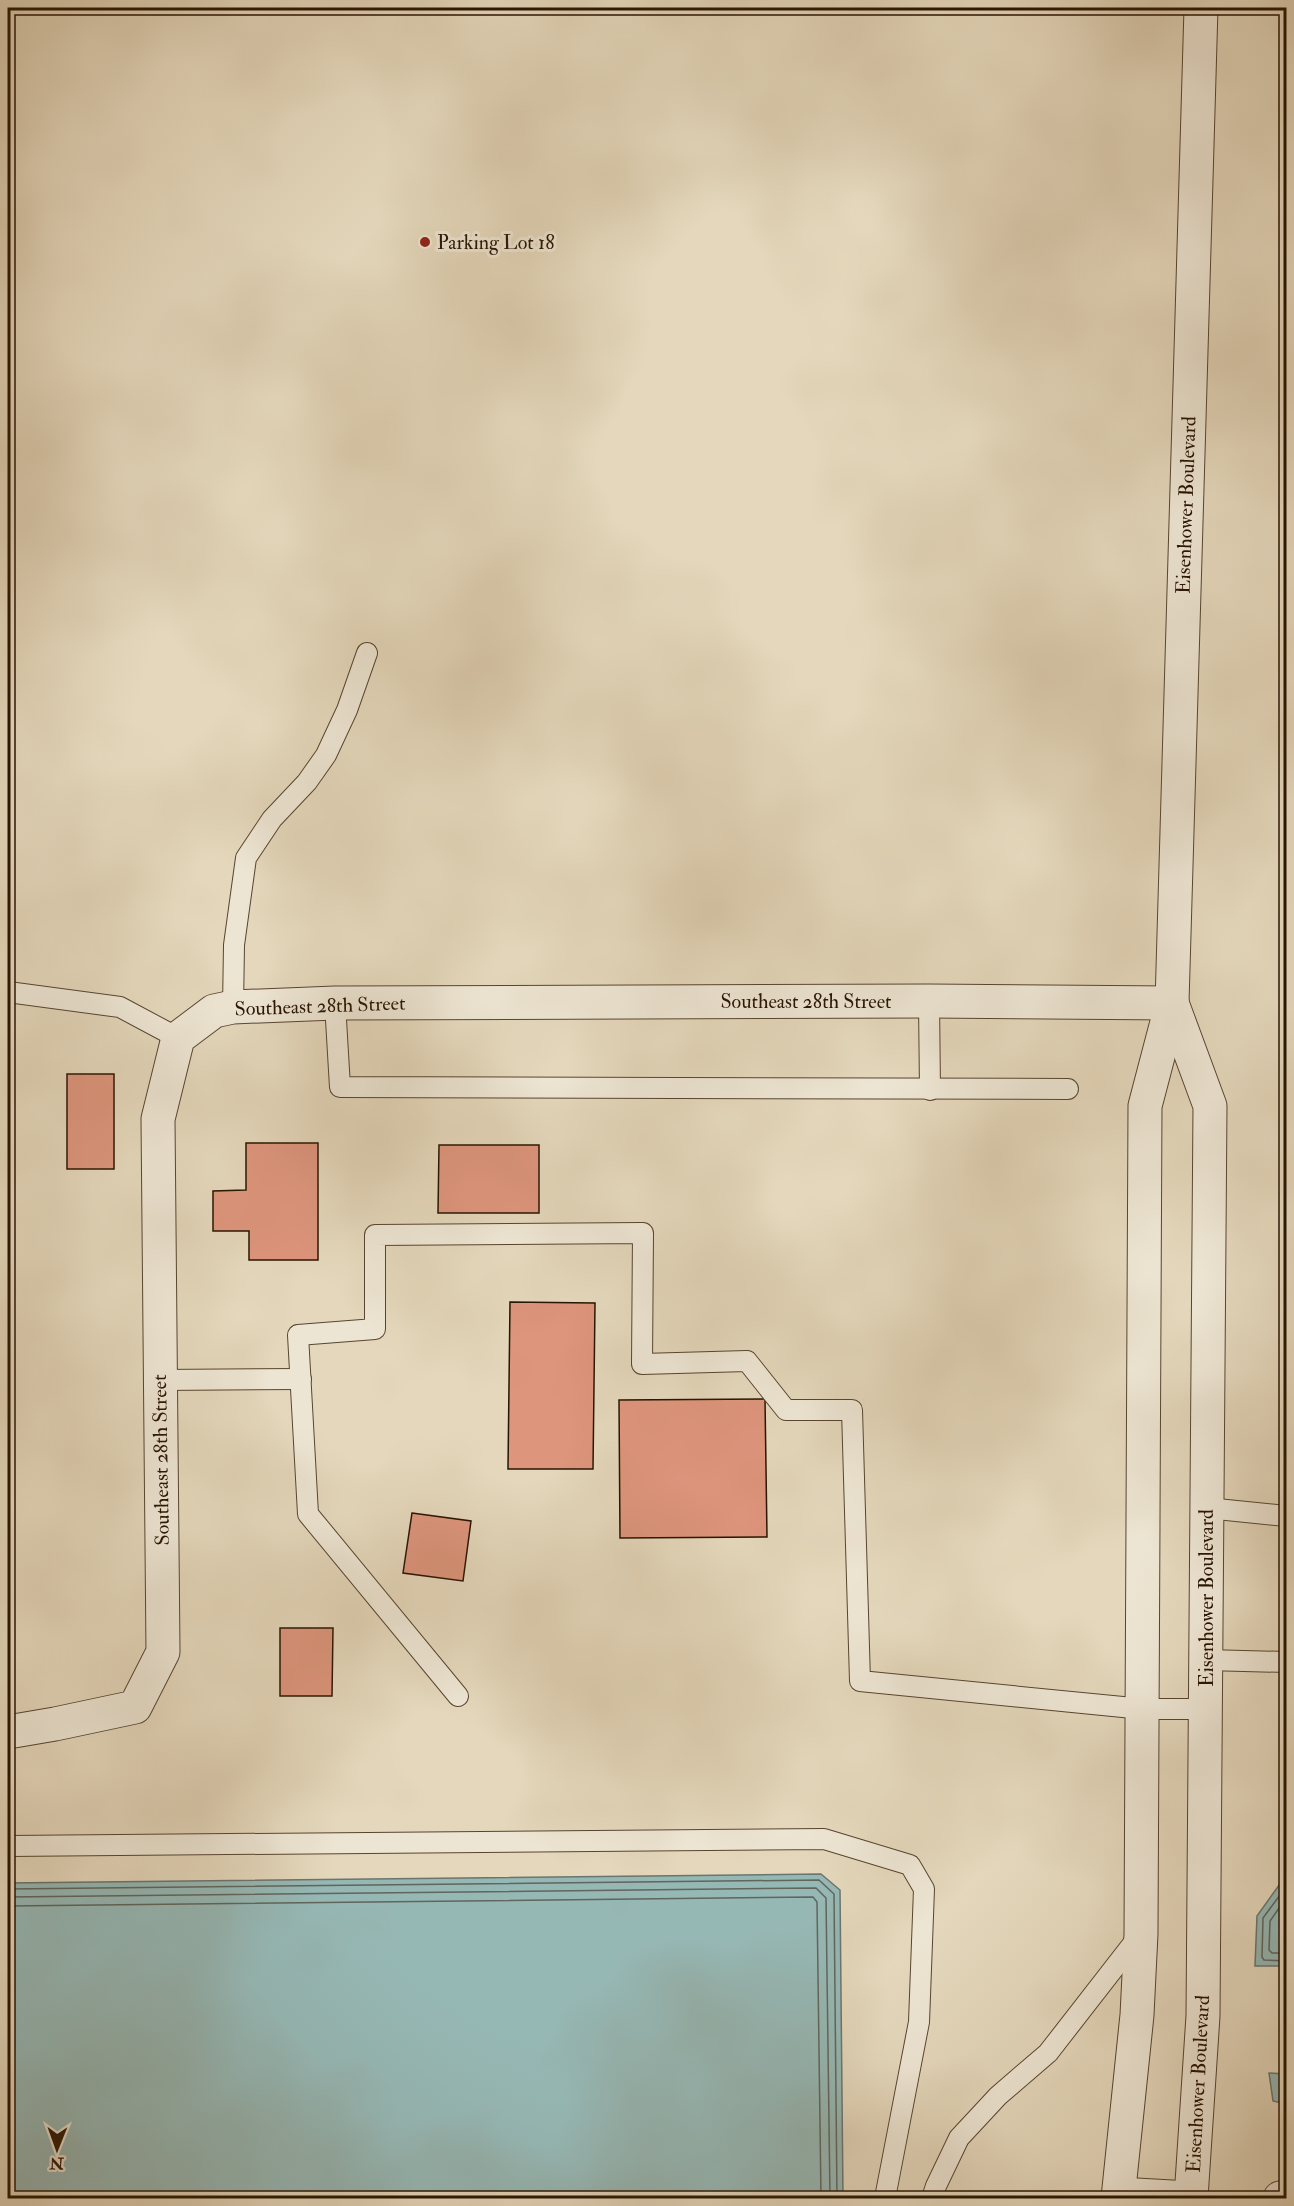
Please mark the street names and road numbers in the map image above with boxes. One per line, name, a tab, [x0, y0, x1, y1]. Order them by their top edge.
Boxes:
street label: Eisenhower Boulevard	[1170, 416, 1202, 594]
street label: Southeast 28th Street	[720, 989, 892, 1014]
street label: Southeast 28th Street	[234, 991, 406, 1021]
street label: Southeast 28th Street	[147, 1374, 175, 1546]
street label: Eisenhower Boulevard	[1194, 1509, 1219, 1687]
street label: Eisenhower Boulevard	[1181, 1994, 1215, 2173]

